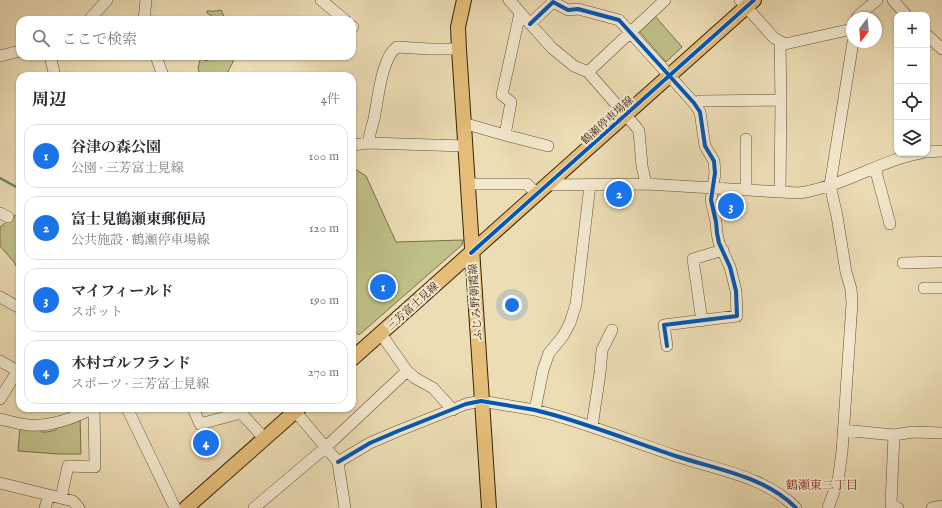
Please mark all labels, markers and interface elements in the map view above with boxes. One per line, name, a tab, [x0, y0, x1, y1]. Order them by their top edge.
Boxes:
north arrow	[846, 12, 882, 48]
map controls	[894, 12, 930, 156]
button: +	[894, 12, 930, 48]
search box	[16, 16, 356, 60]
icon: search	[30, 27, 52, 49]
text: ここで検索	[62, 30, 137, 49]
button: −	[894, 48, 930, 84]
button: locate	[894, 84, 930, 120]
text: 周辺	[32, 90, 66, 111]
text: 4件	[321, 91, 340, 108]
street label: 鶴瀬停車場線	[578, 93, 637, 148]
button: layers	[894, 120, 930, 156]
text: 谷津の森公園	[71, 138, 161, 157]
text: 1	[44, 148, 48, 165]
text: 100 m	[309, 148, 339, 165]
text: 公園 · 三芳富士見線	[71, 160, 184, 177]
pin: 2	[606, 179, 632, 209]
pin: 3	[718, 191, 744, 221]
text: 富士見鶴瀬東郵便局	[71, 210, 206, 229]
text: 2	[43, 220, 49, 237]
text: 120 m	[309, 220, 339, 237]
text: 公共施設 · 鶴瀬停車場線	[71, 232, 210, 249]
street label: ふじみ野朝霞線	[466, 263, 486, 341]
pin: 1	[370, 272, 396, 302]
street label: 三芳富士見線	[383, 279, 442, 334]
text: マイフィールド	[71, 282, 174, 301]
text: 3	[44, 292, 48, 309]
text: 190 m	[309, 292, 339, 309]
your location	[502, 295, 522, 315]
text: スポット	[71, 304, 123, 321]
text: 木村ゴルフランド	[71, 354, 191, 373]
text: 4	[43, 364, 49, 381]
text: 270 m	[308, 364, 339, 381]
text: スポーツ · 三芳富士見線	[71, 376, 209, 393]
pin: 4	[193, 428, 219, 458]
district label: 鶴瀬東二丁目	[786, 478, 858, 493]

